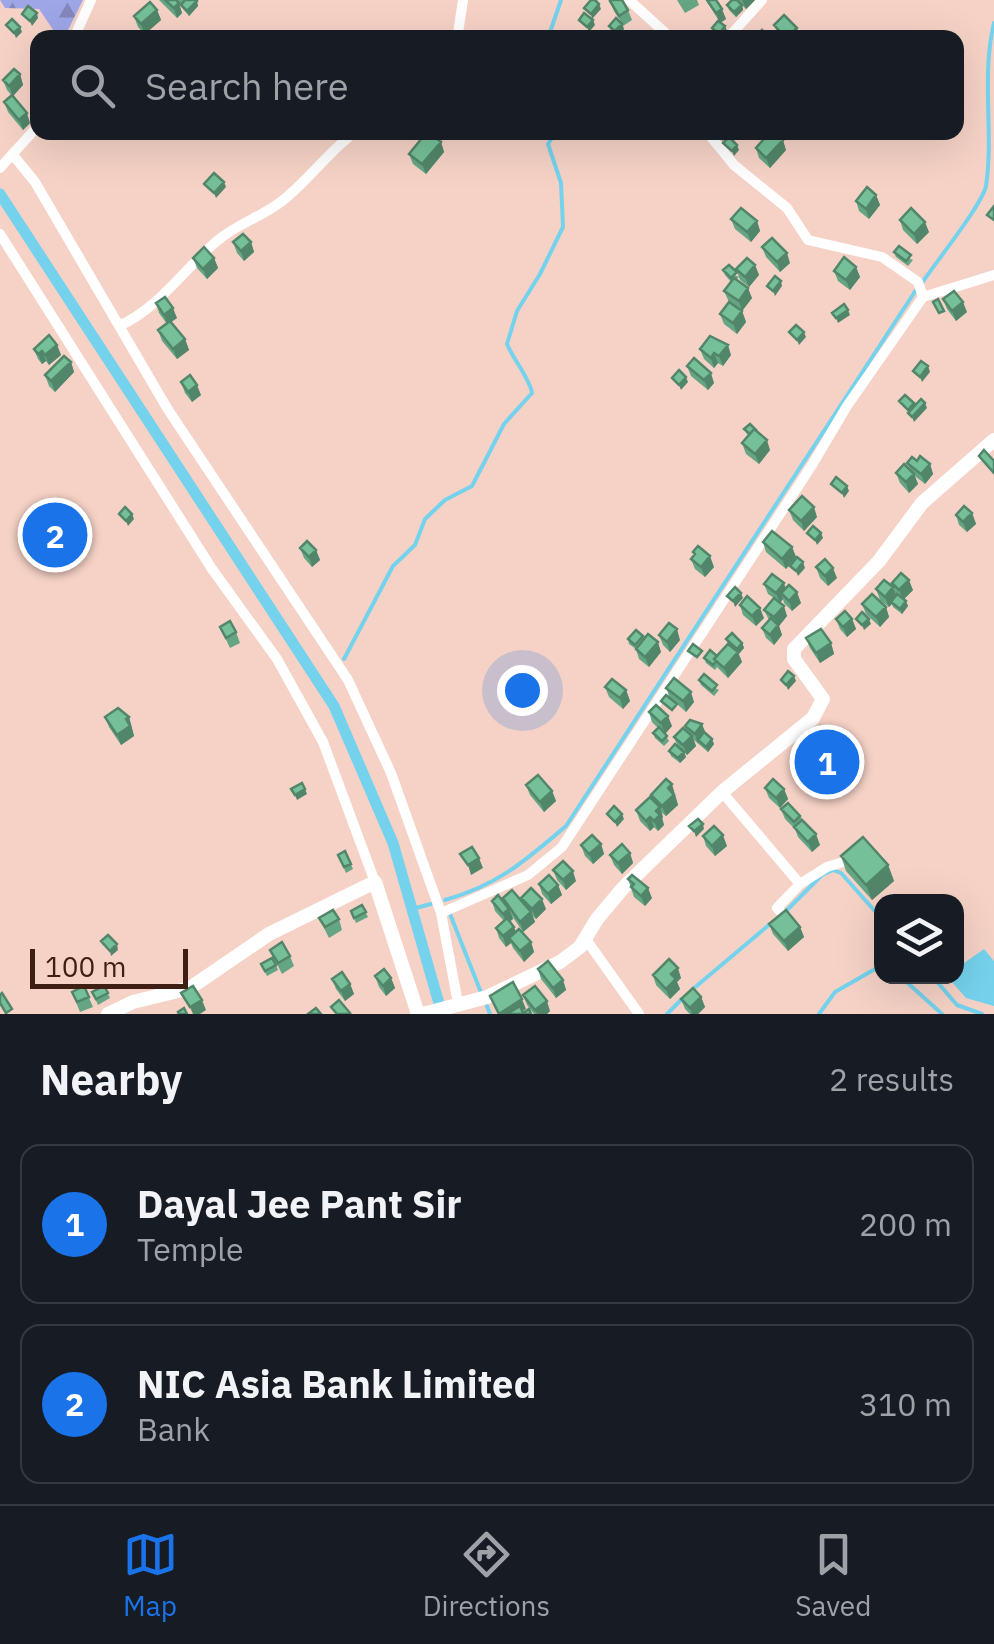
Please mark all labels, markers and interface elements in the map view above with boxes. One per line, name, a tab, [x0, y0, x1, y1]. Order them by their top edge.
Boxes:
search box	[30, 30, 964, 140]
icon: search	[65, 58, 120, 113]
text: Search here	[145, 61, 349, 110]
pin: 2	[22, 498, 88, 572]
your location	[497, 665, 548, 716]
pin: 1	[794, 724, 860, 800]
map controls	[874, 894, 964, 984]
button: layers	[874, 894, 964, 984]
scale bar	[30, 944, 188, 988]
text: 100 m	[45, 948, 126, 985]
text: Nearby	[40, 1052, 182, 1107]
text: 2 results	[829, 1058, 954, 1100]
text: Dayal Jee Pant Sir	[137, 1179, 462, 1228]
text: 1	[65, 1203, 84, 1245]
text: 200 m	[859, 1203, 952, 1245]
text: Temple	[137, 1228, 244, 1270]
text: NIC Asia Bank Limited	[137, 1359, 537, 1408]
text: 2	[65, 1383, 84, 1425]
text: 310 m	[859, 1383, 952, 1425]
text: Bank	[137, 1408, 210, 1450]
tab: Map	[123, 1527, 178, 1624]
tab: Directions	[423, 1527, 550, 1624]
tab: Saved	[795, 1527, 871, 1624]

